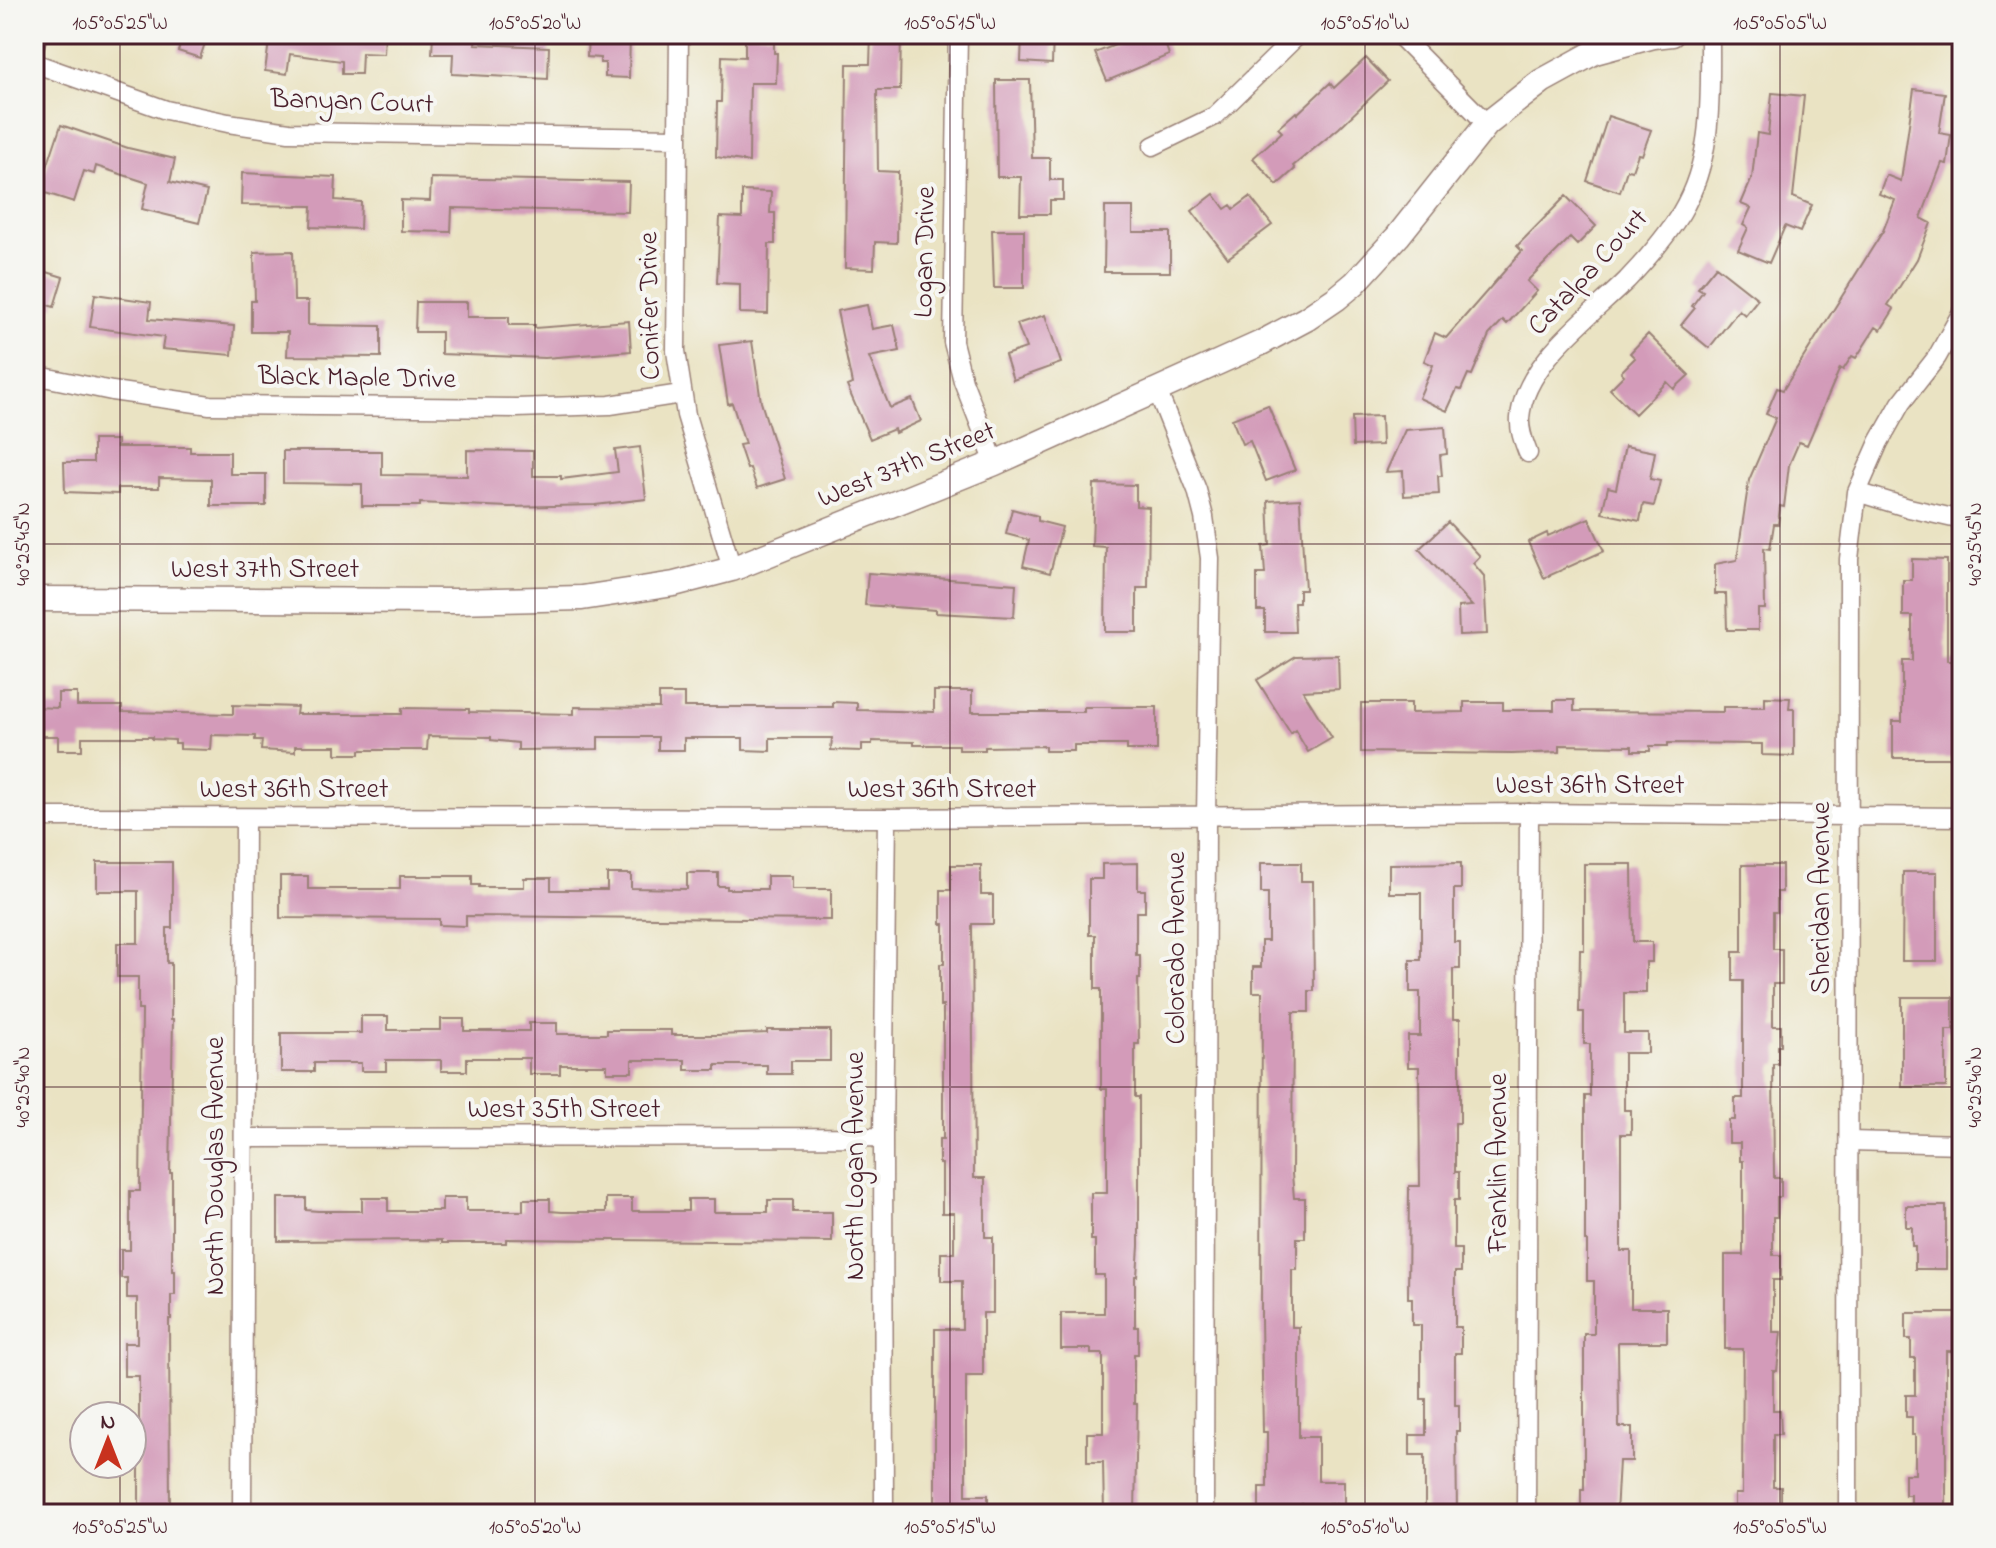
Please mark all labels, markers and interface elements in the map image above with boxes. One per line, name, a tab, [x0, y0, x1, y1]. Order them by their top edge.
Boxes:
text: 105°05'25"W	[72, 10, 168, 39]
text: 105°05'20"W	[489, 10, 581, 39]
text: 105°05'15"W	[904, 10, 996, 39]
text: 105°05'10"W	[1320, 10, 1410, 39]
text: 105°05'05"W	[1733, 10, 1827, 39]
street label: Banyan Court	[269, 80, 434, 126]
street label: Logan Drive	[904, 185, 948, 318]
street label: Catalpa Court	[1519, 200, 1659, 346]
street label: Conifer Drive	[629, 231, 673, 381]
street label: Black Maple Drive	[257, 357, 457, 401]
street label: West 37th Street	[812, 412, 1002, 520]
text: 40°25'45"N	[10, 502, 39, 586]
text: 40°25'45"N	[1962, 502, 1991, 586]
street label: West 37th Street	[171, 550, 359, 591]
street label: West 36th Street	[1495, 766, 1685, 807]
street label: West 36th Street	[199, 770, 389, 811]
street label: West 36th Street	[847, 770, 1037, 811]
street label: Sheridan Avenue	[1802, 801, 1843, 994]
street label: Colorado Avenue	[1157, 851, 1198, 1045]
street label: North Douglas Avenue	[196, 1036, 237, 1296]
text: 40°25'40"N	[10, 1047, 39, 1127]
text: 40°25'40"N	[1962, 1047, 1991, 1127]
street label: North Logan Avenue	[836, 1051, 877, 1281]
street label: Franklin Avenue	[1479, 1073, 1520, 1254]
street label: West 35th Street	[468, 1090, 660, 1131]
north arrow	[68, 1400, 148, 1480]
text: N	[101, 1407, 115, 1439]
text: 105°05'25"W	[72, 1514, 168, 1543]
text: 105°05'20"W	[489, 1514, 581, 1543]
text: 105°05'15"W	[904, 1514, 996, 1543]
text: 105°05'10"W	[1320, 1514, 1410, 1543]
text: 105°05'05"W	[1733, 1514, 1827, 1543]

